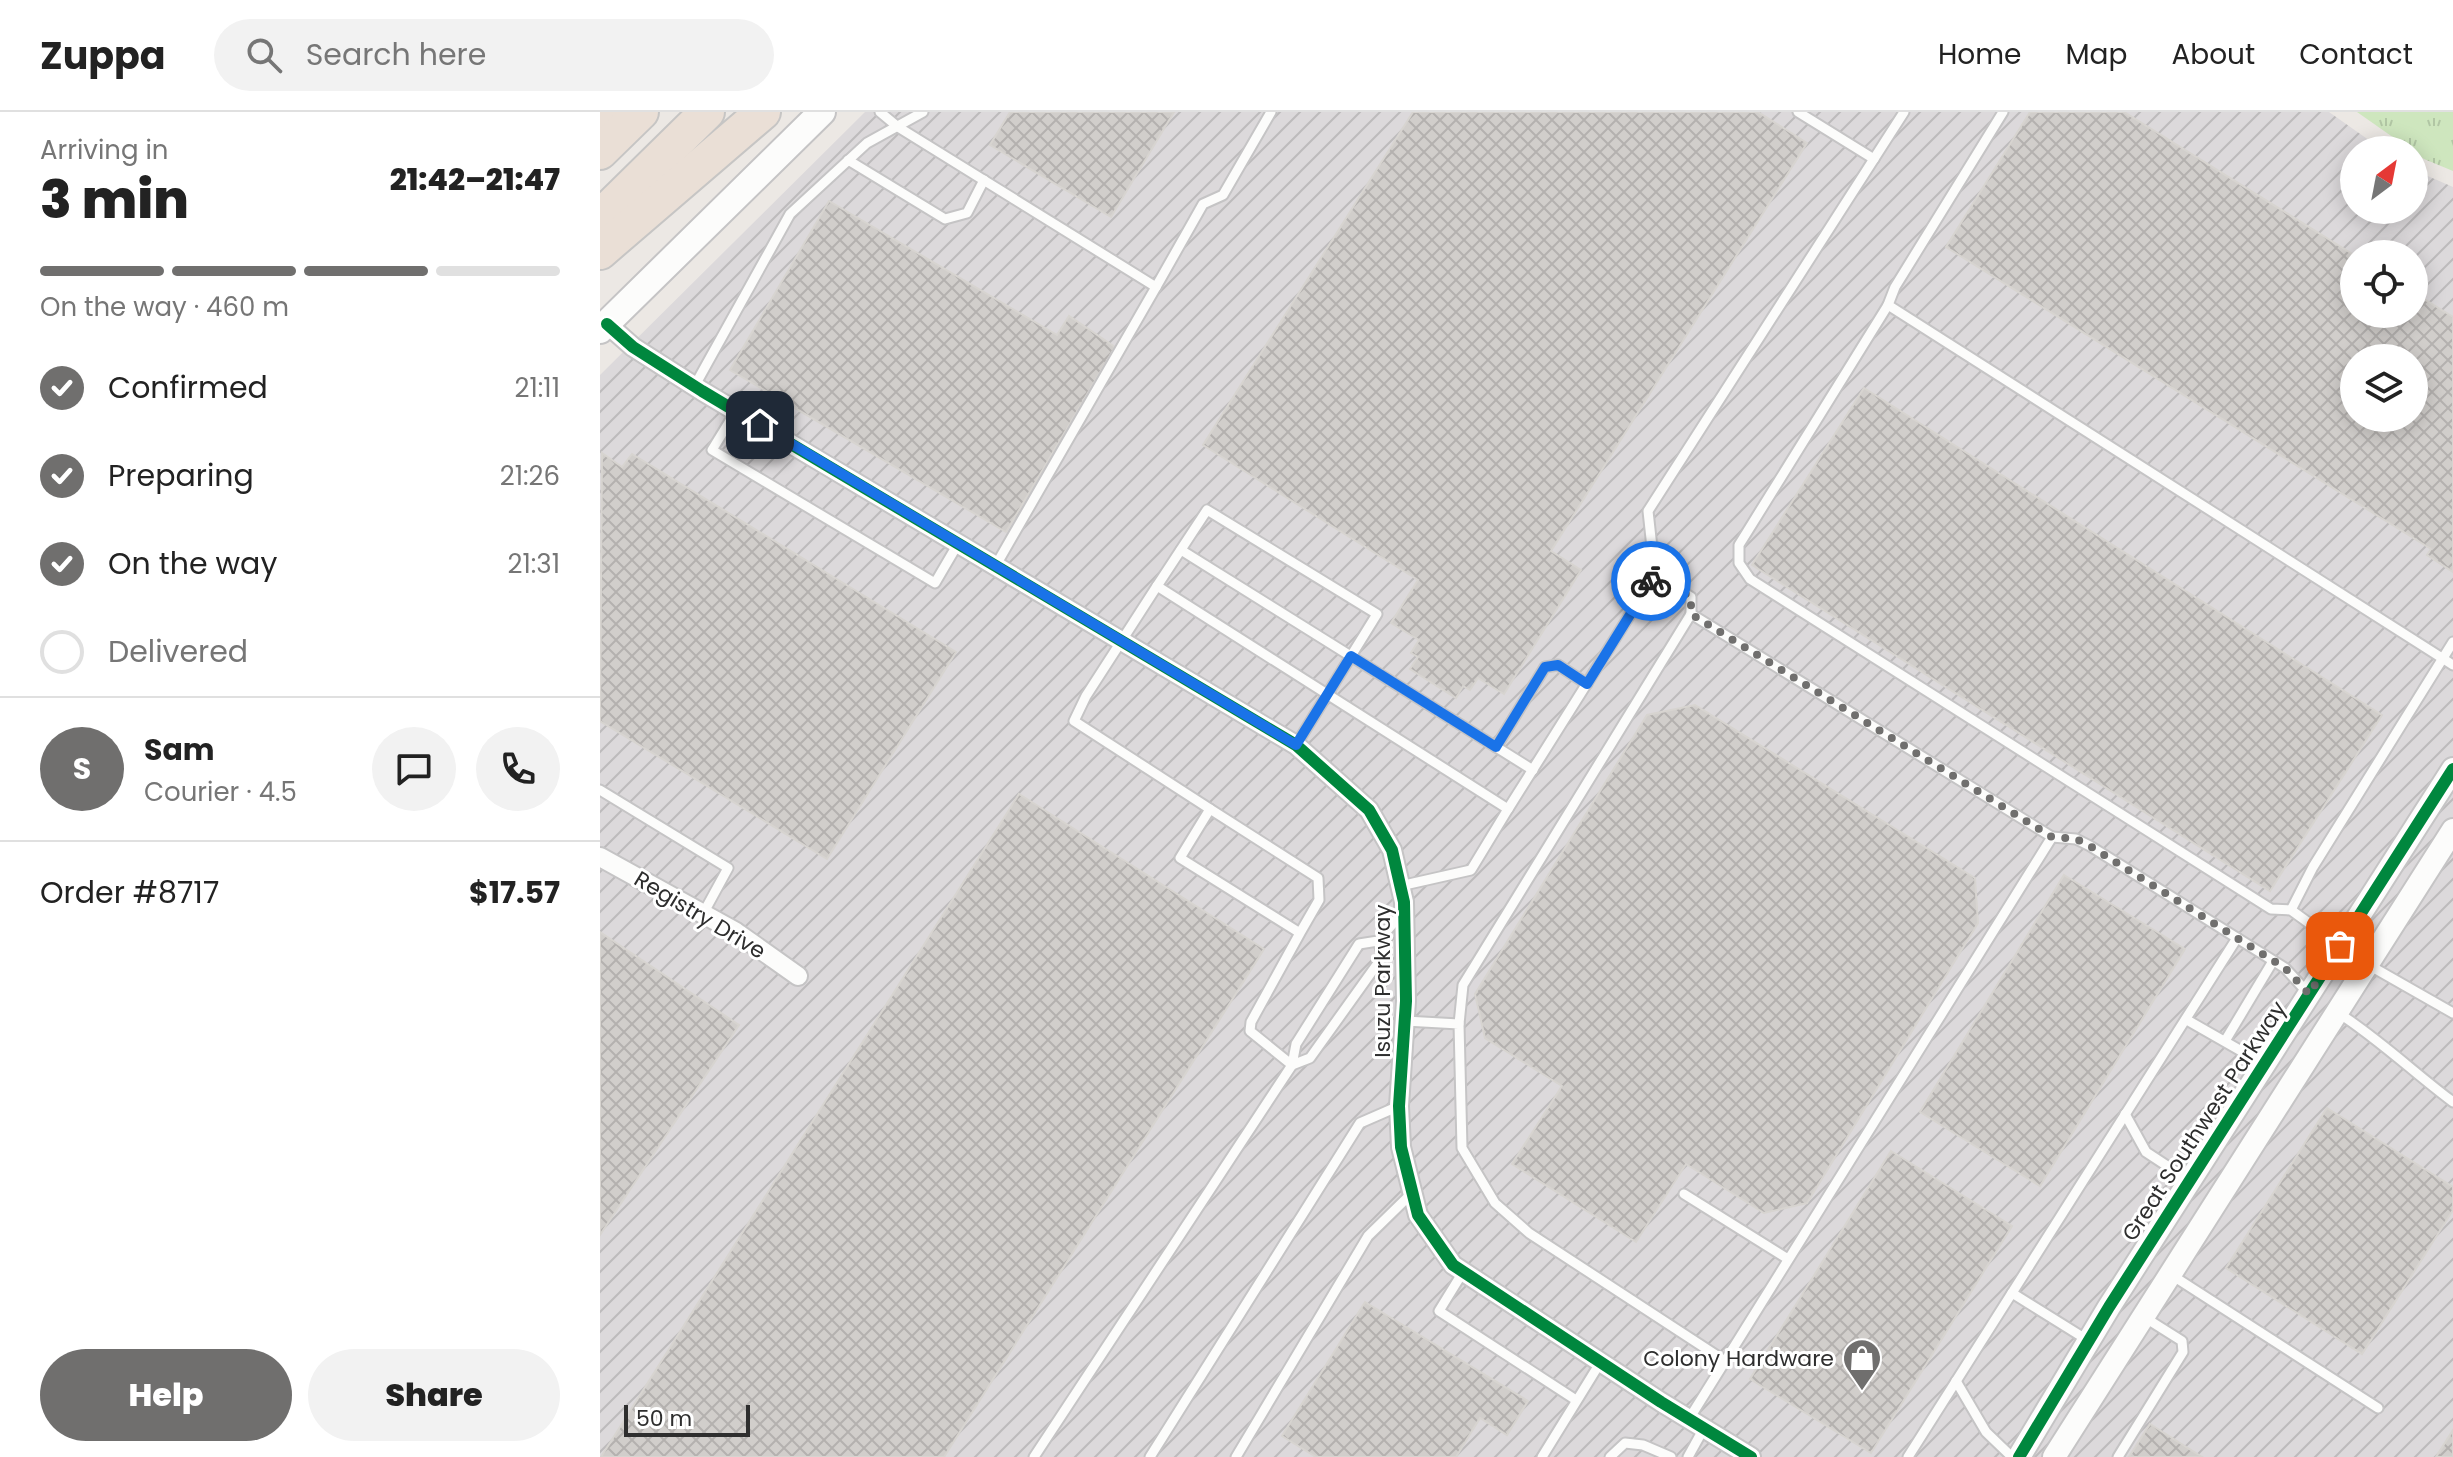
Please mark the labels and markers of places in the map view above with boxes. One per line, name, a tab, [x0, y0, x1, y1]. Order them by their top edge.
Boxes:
pin	[726, 391, 794, 459]
pin	[2306, 912, 2374, 980]
shop icon: Colony Hardware	[1841, 1337, 1883, 1392]
place label: Colony Hardware	[1643, 1343, 1834, 1374]

